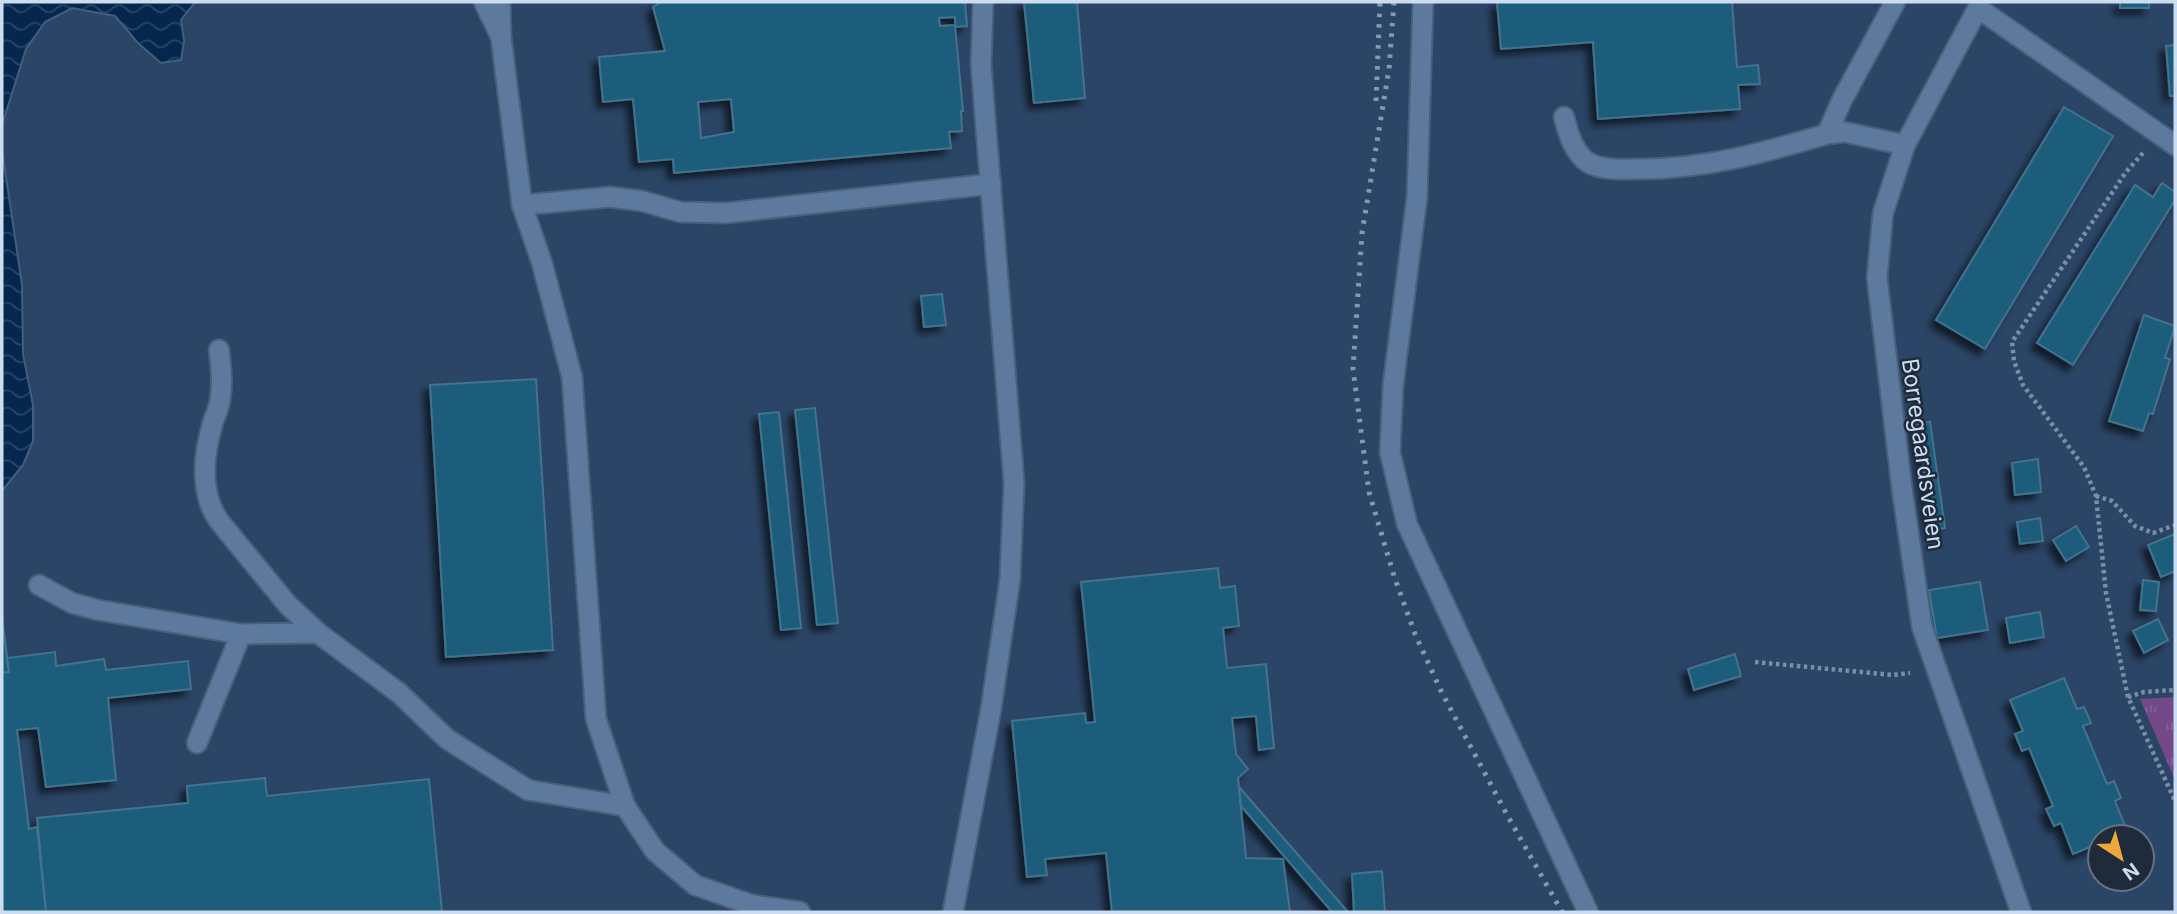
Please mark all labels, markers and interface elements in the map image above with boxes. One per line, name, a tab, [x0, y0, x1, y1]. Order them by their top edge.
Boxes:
street label: Borregaardsveien	[1896, 357, 1950, 551]
north arrow	[2086, 823, 2156, 893]
text: N	[2118, 858, 2143, 885]

